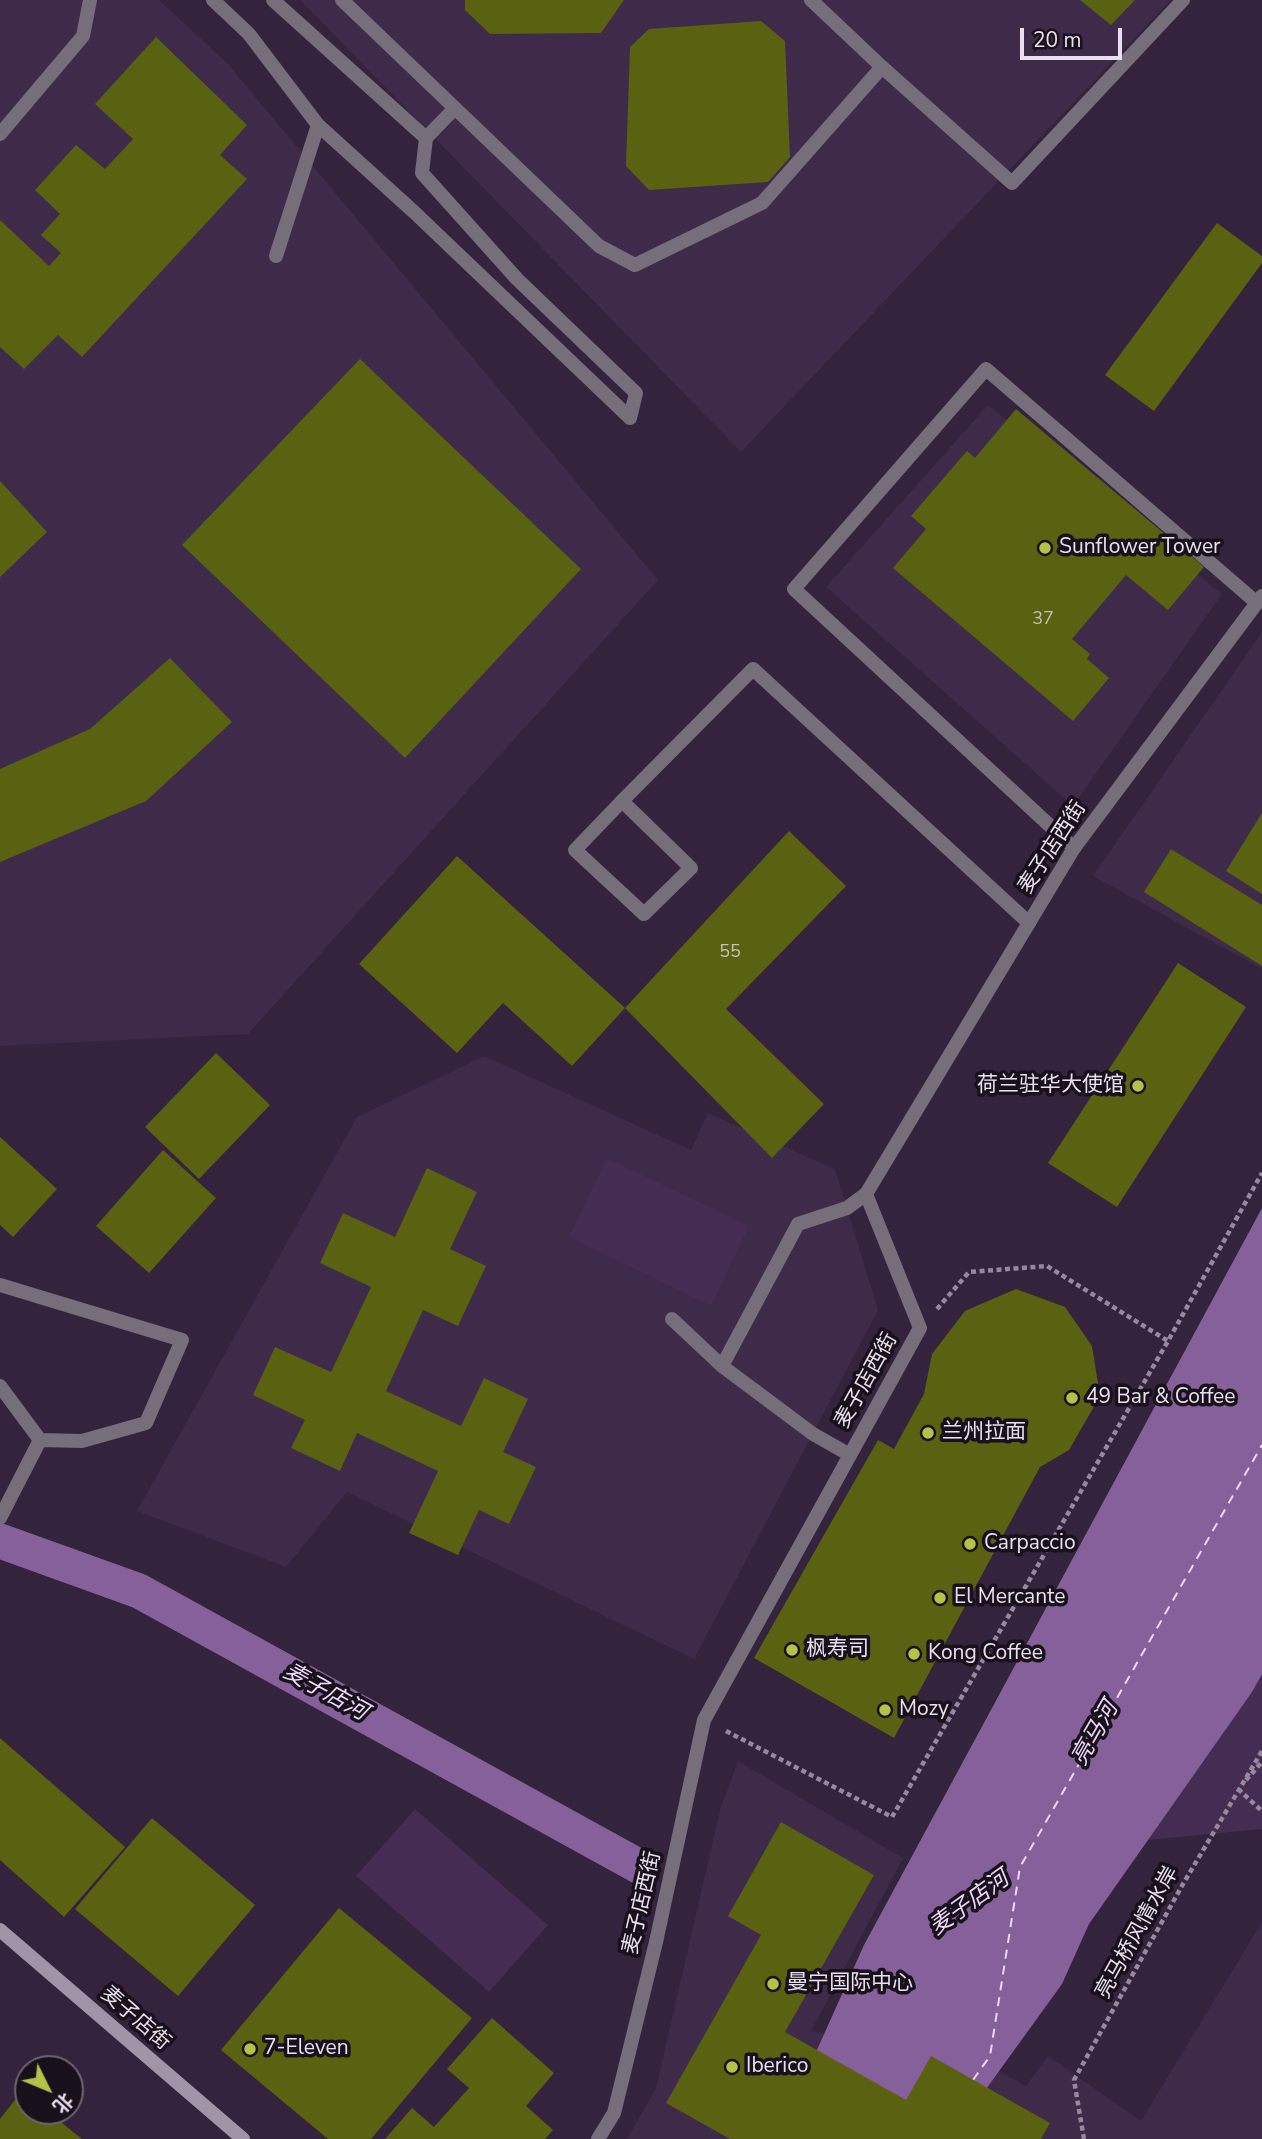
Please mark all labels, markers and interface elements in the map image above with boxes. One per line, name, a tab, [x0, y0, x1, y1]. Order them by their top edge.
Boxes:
scale bar	[1024, 14, 1126, 58]
text: 20 m	[1033, 26, 1082, 54]
place label: Sunflower Tower	[1059, 535, 1221, 561]
marker: Sunflower Tower	[1037, 540, 1053, 556]
house number: 37	[1032, 609, 1054, 631]
street label: 麦子店西街	[1014, 797, 1092, 899]
house number: 55	[719, 942, 741, 964]
place label: 荷兰驻华大使馆	[977, 1073, 1124, 1099]
marker: 荷兰驻华大使馆	[1130, 1078, 1146, 1094]
street label: 麦子店西街	[831, 1329, 903, 1433]
place label: 49 Bar & Coffee	[1086, 1385, 1235, 1411]
marker: 49 Bar & Coffee	[1064, 1390, 1080, 1406]
place label: 兰州拉面	[942, 1420, 1026, 1446]
marker: 兰州拉面	[920, 1425, 936, 1441]
place label: Carpaccio	[984, 1531, 1076, 1557]
marker: Carpaccio	[962, 1536, 978, 1552]
place label: El Mercante	[954, 1585, 1065, 1611]
marker: El Mercante	[932, 1590, 948, 1606]
place label: 枫寿司	[806, 1637, 869, 1663]
place label: Kong Coffee	[928, 1641, 1043, 1667]
marker: 枫寿司	[784, 1642, 800, 1658]
marker: Kong Coffee	[906, 1646, 922, 1662]
water label: 麦子店河	[278, 1659, 372, 1727]
place label: Mozy	[899, 1697, 949, 1723]
water label: 亮马河	[1067, 1697, 1125, 1771]
marker: Mozy	[877, 1702, 893, 1718]
street label: 麦子店西街	[619, 1849, 667, 1957]
street label: 亮马桥风情水岸	[1091, 1863, 1185, 2003]
water label: 麦子店河	[925, 1866, 1015, 1942]
place label: 曼宁国际中心	[787, 1971, 913, 1997]
marker: 曼宁国际中心	[765, 1976, 781, 1992]
street label: 麦子店街	[95, 1982, 175, 2056]
place label: 7-Eleven	[264, 2036, 349, 2062]
marker: 7-Eleven	[242, 2041, 258, 2057]
place label: Iberico	[746, 2054, 808, 2080]
north arrow	[14, 2055, 84, 2125]
marker: Iberico	[724, 2059, 740, 2075]
text: 北	[47, 2087, 79, 2119]

